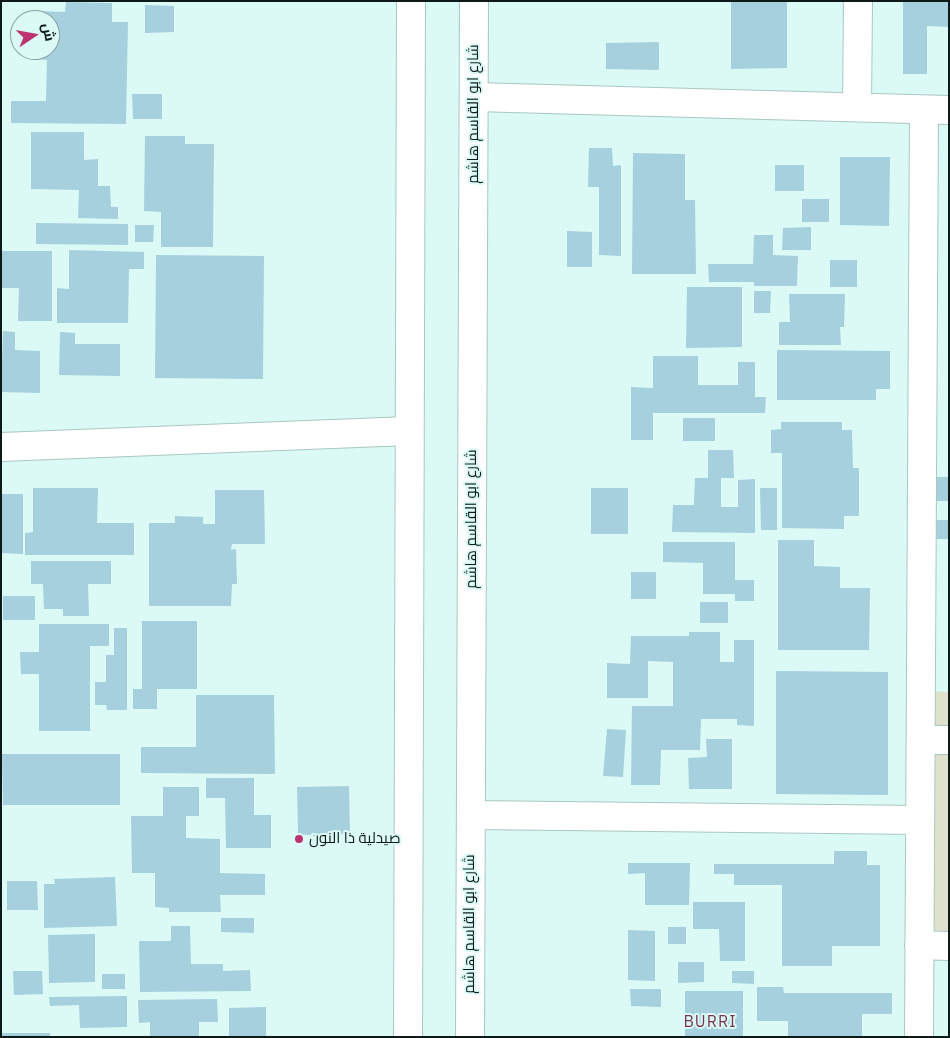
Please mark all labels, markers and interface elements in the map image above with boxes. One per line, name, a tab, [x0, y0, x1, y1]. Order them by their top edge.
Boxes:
north arrow	[10, 10, 60, 60]
text: ش	[38, 21, 59, 43]
street label: شارع ابو القاسم هاشم	[465, 44, 483, 184]
street label: شارع ابو القاسم هاشم	[463, 449, 481, 589]
place label: صيدلية ذا النون	[309, 830, 401, 848]
marker: صيدلية ذا النون	[293, 833, 305, 845]
street label: شارع ابو القاسم هاشم	[461, 854, 479, 994]
district label: BURRI	[683, 1012, 737, 1032]

